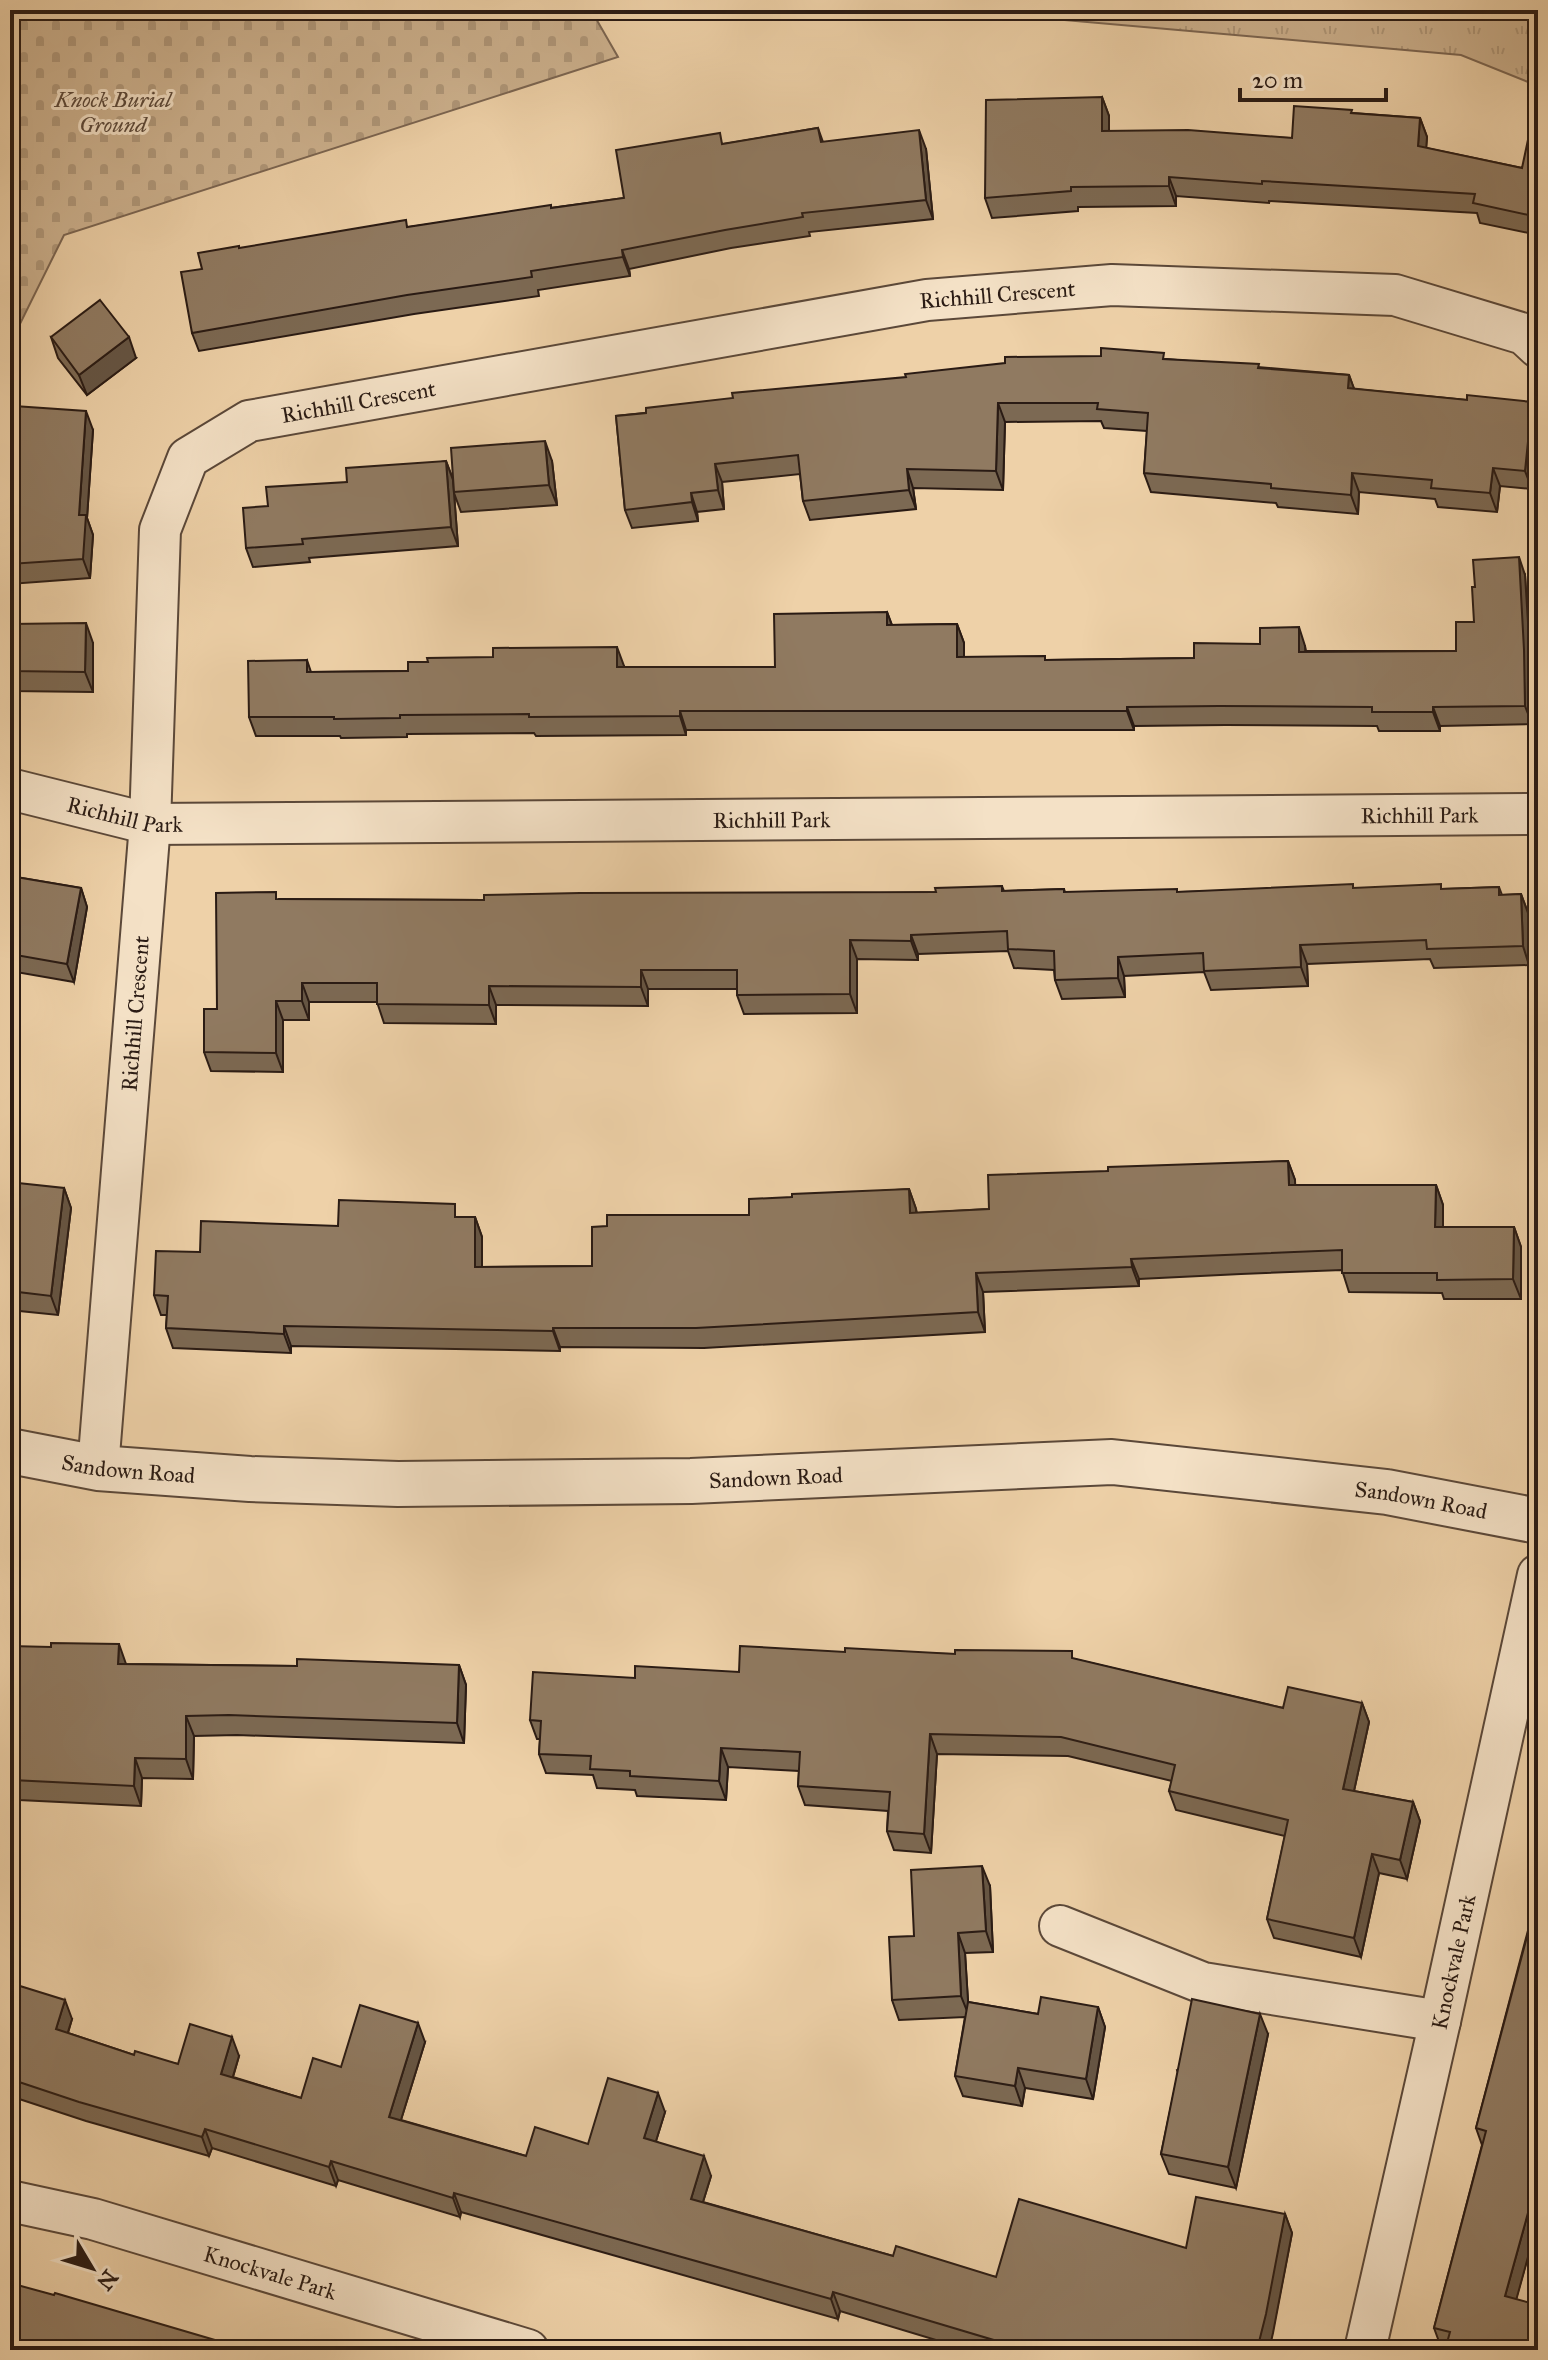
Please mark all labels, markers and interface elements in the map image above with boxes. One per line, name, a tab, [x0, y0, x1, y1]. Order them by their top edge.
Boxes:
scale bar	[1240, 52, 1386, 102]
text: 20 m	[1252, 65, 1303, 95]
park label: Knock Burial Ground	[54, 86, 173, 138]
street label: Richhill Crescent	[918, 275, 1076, 315]
street label: Richhill Crescent	[279, 375, 438, 429]
street label: Richhill Park	[64, 791, 183, 839]
street label: Richhill Park	[1361, 801, 1479, 829]
street label: Richhill Park	[713, 806, 831, 834]
street label: Richhill Crescent	[115, 934, 155, 1093]
street label: Sandown Road	[59, 1448, 196, 1489]
street label: Sandown Road	[708, 1461, 843, 1494]
street label: Sandown Road	[1353, 1476, 1489, 1525]
street label: Knockvale Park	[1425, 1891, 1482, 2032]
north arrow	[52, 2228, 132, 2308]
street label: Knockvale Park	[200, 2240, 341, 2306]
text: N	[91, 2264, 124, 2296]

